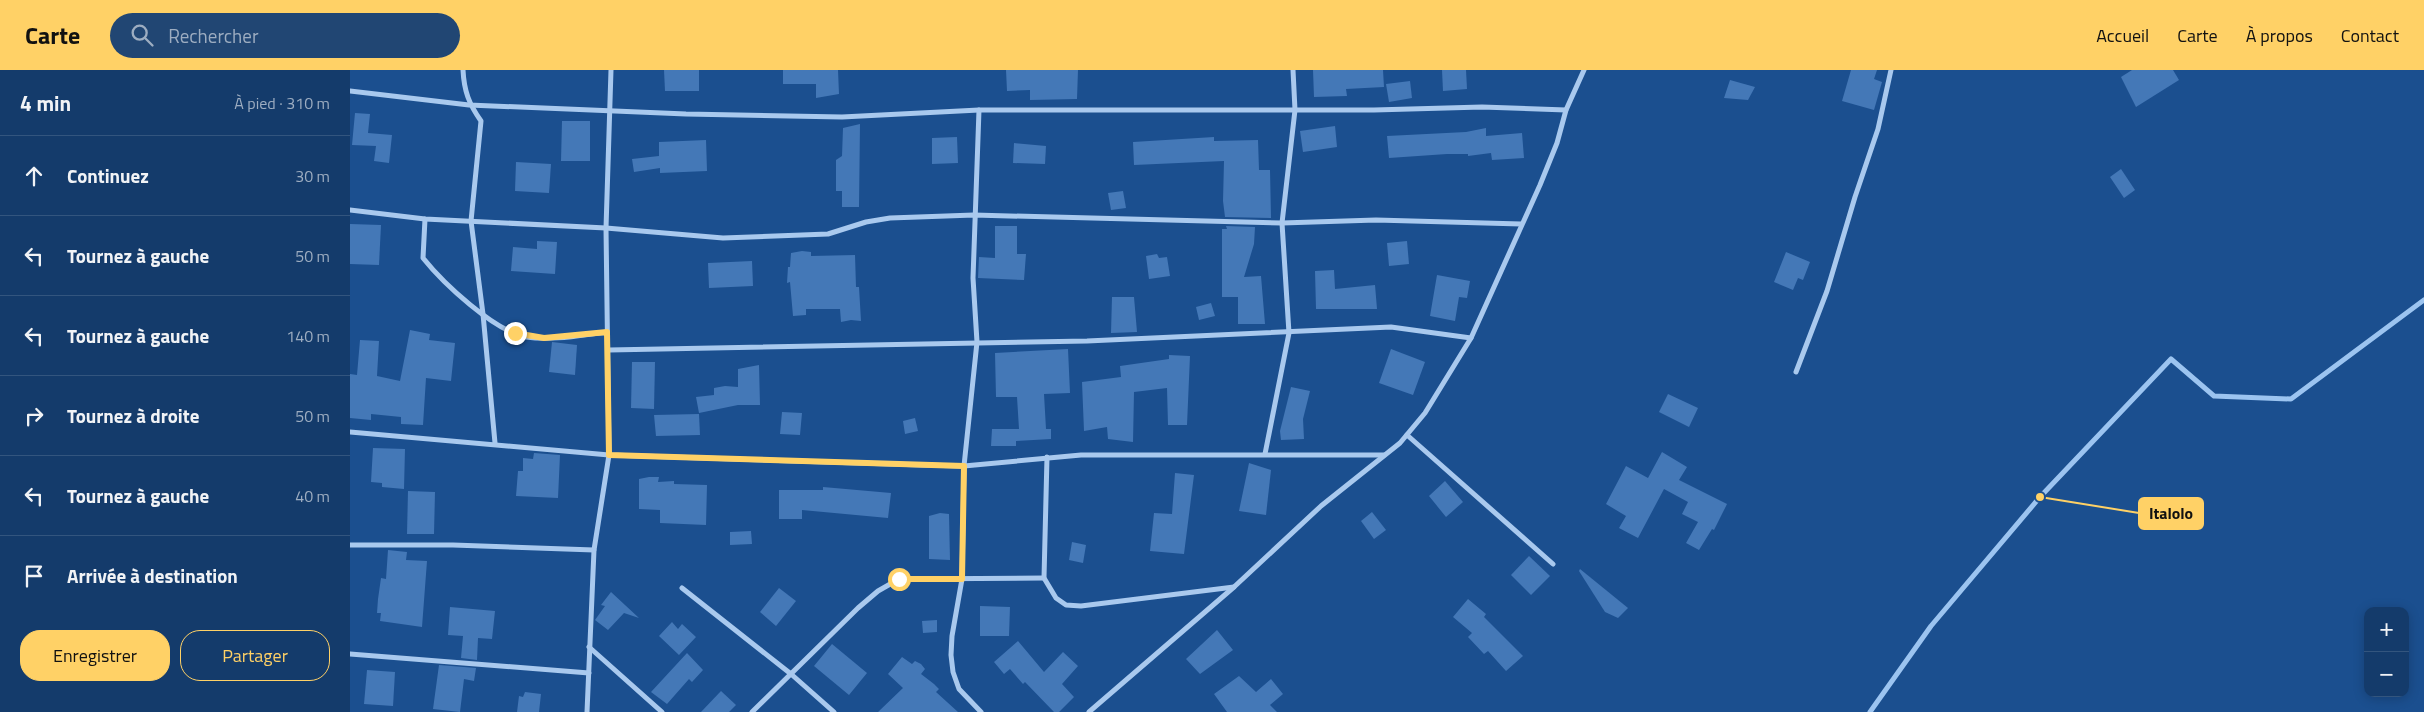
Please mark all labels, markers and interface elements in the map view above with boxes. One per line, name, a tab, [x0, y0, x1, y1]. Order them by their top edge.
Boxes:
search box	[110, 13, 460, 58]
text: Carte	[25, 17, 80, 53]
icon: search	[128, 21, 156, 49]
text: Rechercher	[168, 21, 258, 50]
text: Accueil	[2096, 22, 2149, 49]
text: Carte	[2177, 22, 2218, 49]
text: À propos	[2246, 22, 2313, 49]
text: Contact	[2341, 22, 2399, 49]
text: 4 min	[20, 87, 71, 119]
text: À pied · 310 m	[234, 91, 330, 115]
text: Continuez	[67, 161, 149, 190]
icon: ahead	[20, 162, 48, 190]
text: 30 m	[295, 164, 330, 188]
text: Tournez à gauche	[67, 241, 209, 270]
icon: left	[20, 242, 48, 270]
text: 50 m	[295, 244, 330, 268]
text: Tournez à gauche	[67, 321, 209, 350]
icon: left	[20, 322, 48, 350]
route end	[504, 322, 527, 345]
text: 140 m	[286, 324, 330, 348]
text: Tournez à droite	[67, 401, 199, 430]
icon: right	[20, 402, 48, 430]
text: 50 m	[295, 404, 330, 428]
text: Tournez à gauche	[67, 481, 209, 510]
icon: left	[20, 482, 48, 510]
text: 40 m	[295, 484, 330, 508]
callout: Italolo	[2139, 498, 2203, 529]
text: Italolo	[2149, 501, 2193, 525]
text: Arrivée à destination	[67, 561, 238, 590]
icon: arrive	[20, 562, 48, 590]
route start	[888, 568, 911, 591]
map controls	[2364, 607, 2409, 697]
button: +	[2364, 607, 2409, 652]
button: Enregistrer	[20, 630, 170, 681]
button: Partager	[180, 630, 330, 681]
button: −	[2364, 652, 2409, 697]

